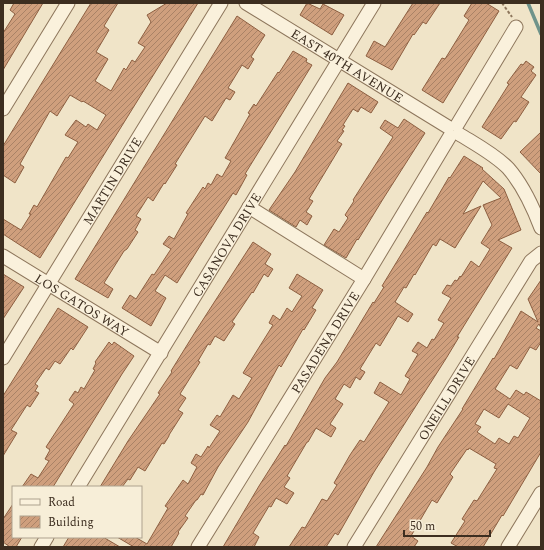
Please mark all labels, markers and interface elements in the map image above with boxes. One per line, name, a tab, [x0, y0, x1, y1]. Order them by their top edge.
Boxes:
street label: EAST 40TH AVENUE	[287, 24, 407, 108]
street label: MARTIN DRIVE	[78, 133, 147, 229]
street label: CASANOVA DRIVE	[187, 189, 267, 301]
street label: LOS GATOS WAY	[31, 269, 133, 342]
street label: PASADENA DRIVE	[286, 288, 365, 398]
street label: ONEILL DRIVE	[413, 353, 481, 445]
legend	[12, 486, 142, 538]
text: Road	[48, 493, 75, 512]
scale bar	[404, 512, 490, 538]
text: Building	[48, 513, 94, 532]
text: 50 m	[410, 517, 435, 536]

